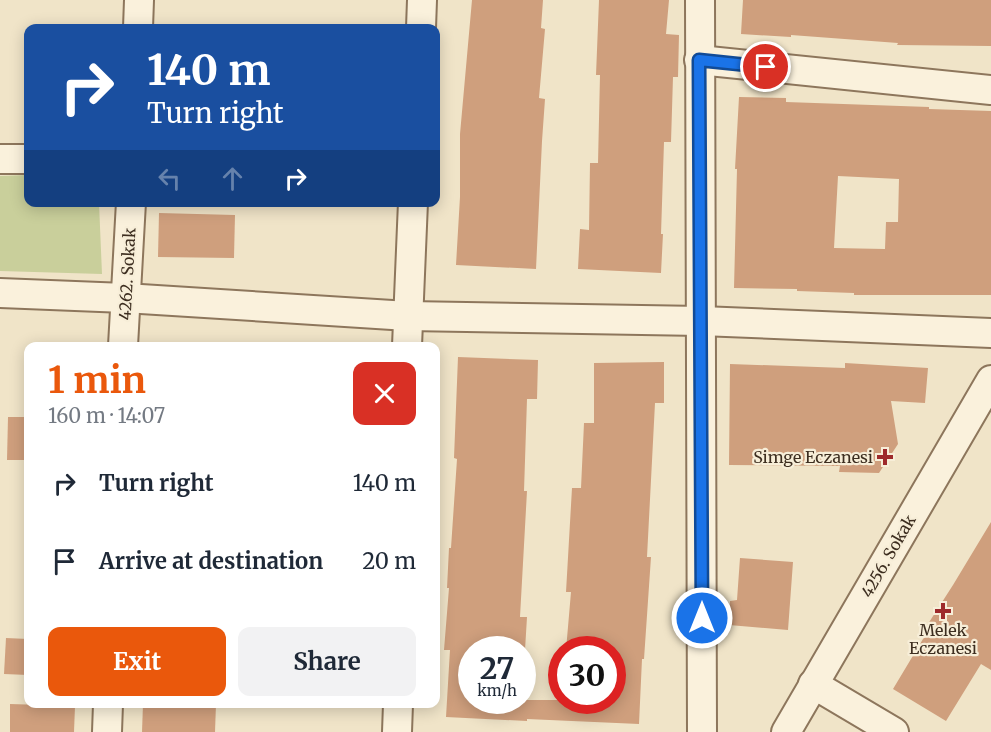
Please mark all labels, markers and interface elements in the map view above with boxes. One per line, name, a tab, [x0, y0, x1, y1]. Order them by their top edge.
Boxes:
pin	[740, 41, 791, 92]
text: 140 m	[147, 44, 270, 96]
icon: right	[48, 48, 126, 126]
icon: arrive	[749, 50, 782, 83]
text: Turn right	[147, 96, 284, 130]
icon: left	[153, 162, 186, 195]
icon: ahead	[216, 162, 249, 195]
icon: right	[279, 162, 312, 195]
street label: 4262. Sokak	[115, 227, 139, 321]
text: 1 min	[48, 358, 146, 403]
button: close	[353, 362, 416, 425]
text: 160 m · 14:07	[48, 403, 165, 428]
place label: Simge Eczanesi	[753, 447, 873, 467]
marker: Simge Eczanesi	[878, 450, 892, 464]
icon: right	[48, 467, 81, 500]
text: Turn right	[99, 469, 213, 497]
text: 140 m	[353, 469, 416, 497]
street label: 4256. Sokak	[856, 510, 920, 601]
icon: arrive	[48, 545, 81, 578]
text: Arrive at destination	[99, 547, 323, 575]
text: 20 m	[362, 547, 416, 575]
position arrow	[670, 586, 734, 650]
marker: Melek Eczanesi	[936, 604, 950, 618]
place label: Melek Eczanesi	[909, 620, 977, 658]
button: Exit	[48, 627, 226, 696]
button: Share	[238, 627, 416, 696]
speed limit sign: 30	[548, 636, 626, 714]
text: 27	[480, 649, 514, 687]
text: km/h	[477, 681, 517, 700]

